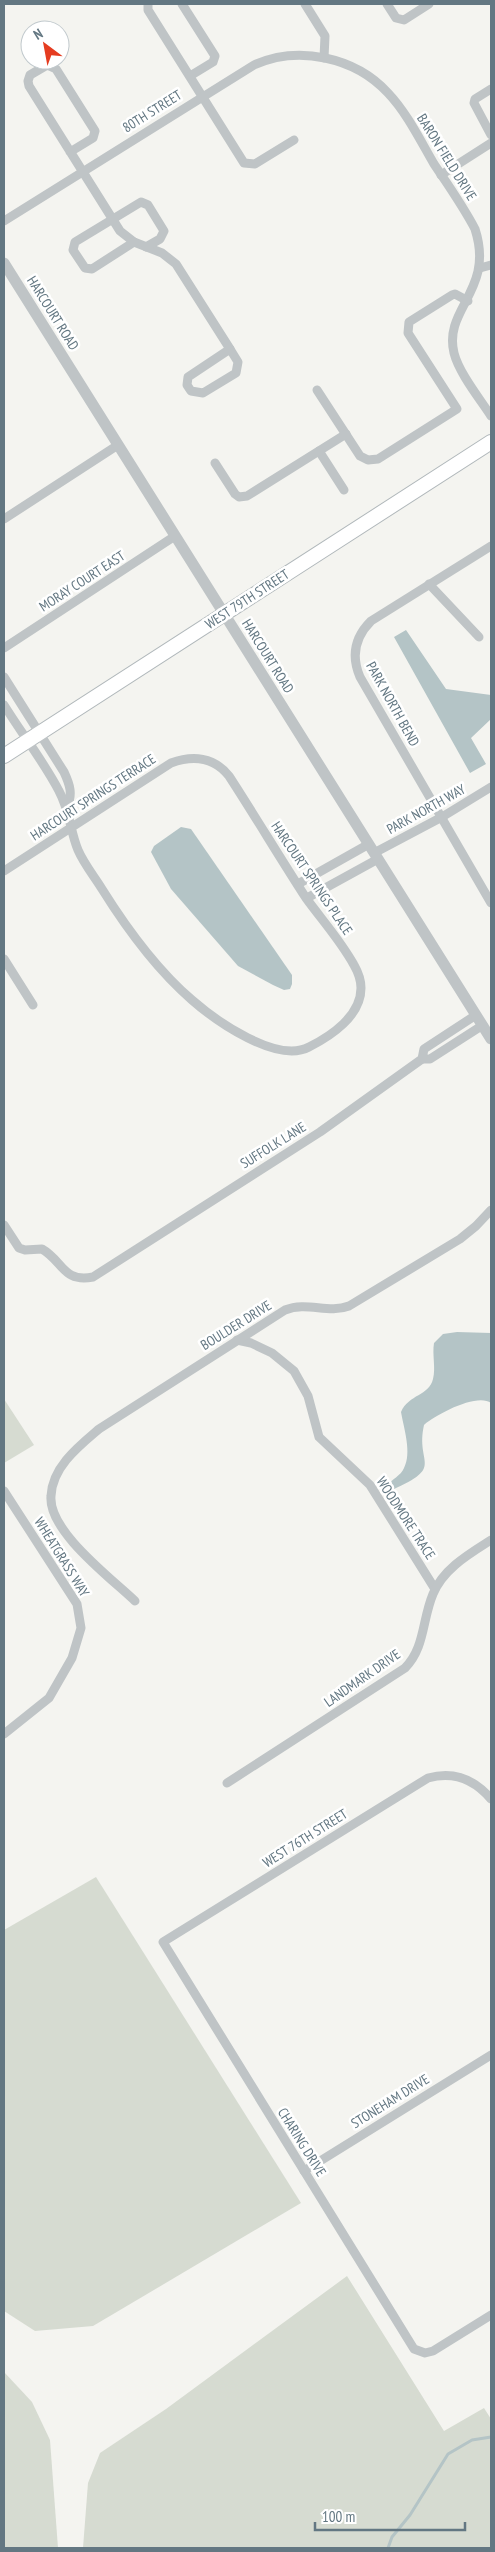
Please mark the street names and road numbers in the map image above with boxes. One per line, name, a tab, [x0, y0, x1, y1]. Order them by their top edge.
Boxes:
street label: 80TH STREET	[119, 85, 186, 136]
street label: BARON FIELD DRIVE	[413, 110, 481, 204]
street label: HARCOURT ROAD	[23, 273, 83, 353]
street label: MORAY COURT EAST	[36, 546, 129, 615]
street label: WEST 79TH STREET	[202, 565, 293, 633]
street label: HARCOURT ROAD	[238, 616, 298, 696]
street label: PARK NORTH BEND	[362, 659, 424, 749]
street label: HARCOURT SPRINGS TERRACE	[27, 750, 159, 844]
street label: PARK NORTH WAY	[383, 780, 469, 838]
street label: HARCOURT SPRINGS PLACE	[267, 818, 357, 938]
street label: SUFFOLK LANE	[237, 1118, 309, 1172]
street label: BOULDER DRIVE	[197, 1296, 275, 1354]
street label: WOODMORE TRACE	[373, 1473, 439, 1563]
street label: WHEATGRASS WAY	[30, 1514, 94, 1601]
street label: LANDMARK DRIVE	[320, 1645, 404, 1711]
street label: WEST 76TH STREET	[259, 1804, 351, 1871]
street label: STONEHAM DRIVE	[348, 2070, 432, 2132]
street label: CHARING DRIVE	[274, 2104, 330, 2180]

